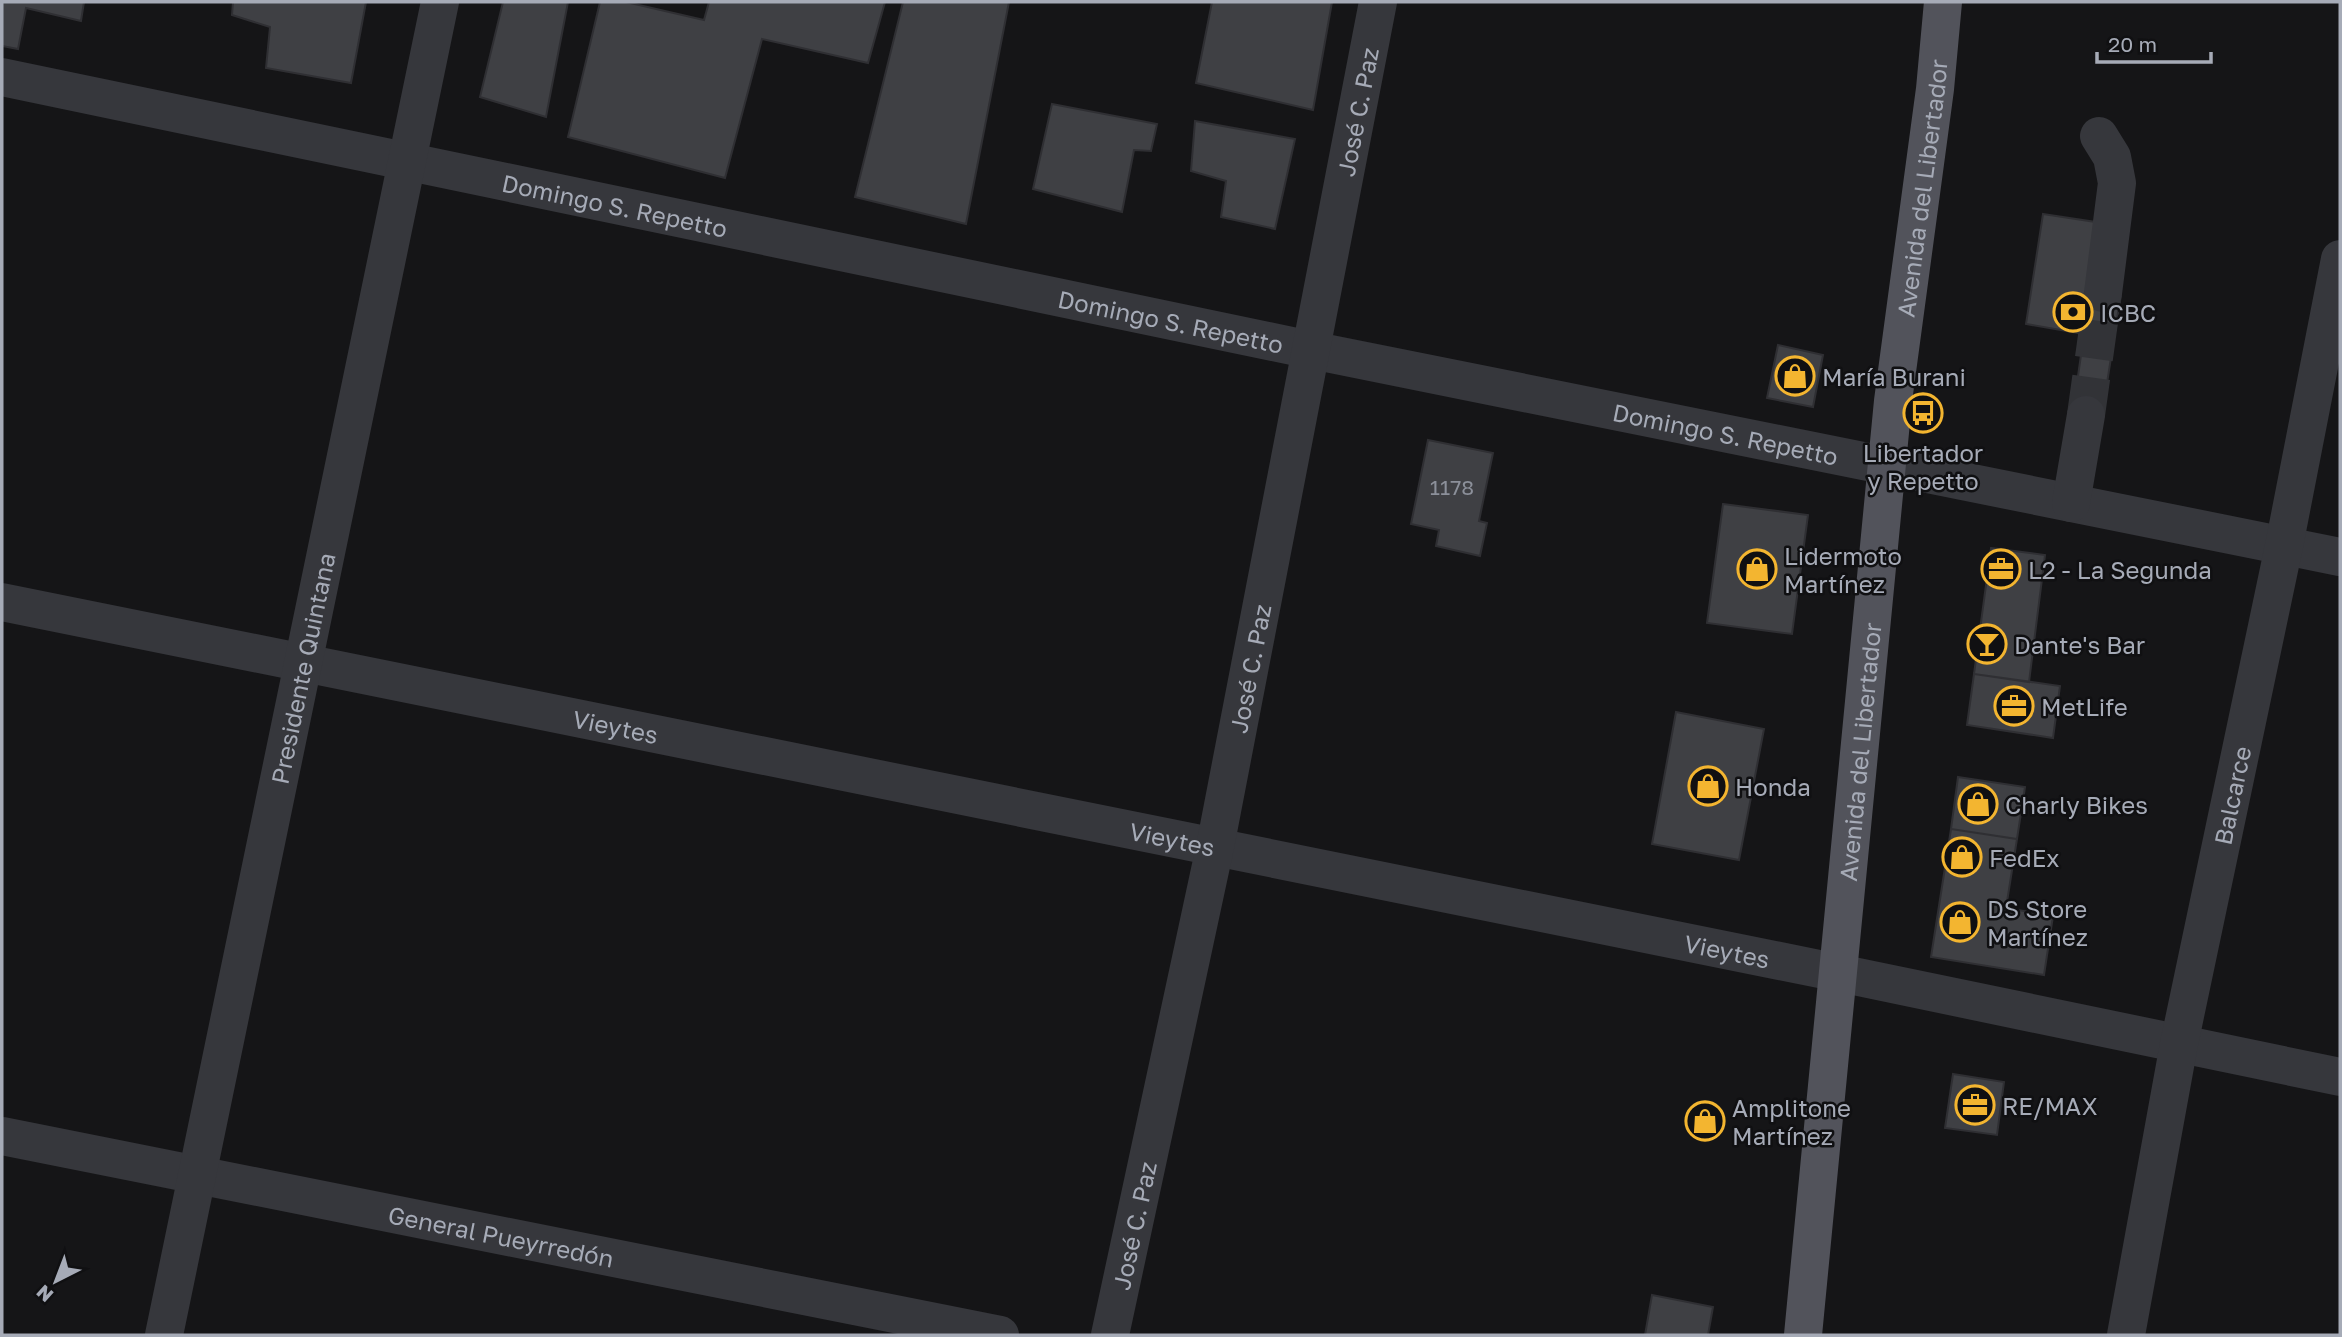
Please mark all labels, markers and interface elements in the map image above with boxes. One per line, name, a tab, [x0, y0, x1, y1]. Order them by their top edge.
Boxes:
scale bar	[2097, 21, 2211, 65]
text: 20 m	[2108, 31, 2157, 57]
street label: José C. Paz	[1330, 45, 1383, 179]
street label: Avenida del Libertador	[1890, 58, 1952, 319]
street label: Domingo S. Repetto	[500, 167, 730, 242]
street label: Domingo S. Repetto	[1056, 283, 1286, 358]
bank icon: ICBC	[2052, 291, 2094, 333]
place label: ICBC	[2100, 298, 2156, 327]
shop icon: María Burani	[1774, 355, 1816, 397]
place label: María Burani	[1822, 362, 1966, 391]
bus stop icon: Libertador y Repetto	[1902, 392, 1944, 434]
street label: Domingo S. Repetto	[1610, 397, 1841, 470]
place label: Libertador y Repetto	[1863, 438, 1983, 495]
house number: 1178	[1430, 474, 1474, 500]
place label: Lidermoto Martínez	[1784, 541, 1902, 598]
shop icon: Lidermoto Martínez	[1736, 548, 1778, 590]
office icon: L2 - La Segunda	[1980, 548, 2022, 590]
street label: Presidente Quintana	[264, 550, 340, 786]
place label: L2 - La Segunda	[2028, 555, 2212, 584]
street label: José C. Paz	[1223, 602, 1276, 735]
street label: Avenida del Libertador	[1832, 621, 1886, 882]
bar icon: Dante's Bar	[1966, 623, 2008, 665]
place label: Dante's Bar	[2014, 630, 2145, 659]
office icon: MetLife	[1993, 685, 2035, 727]
place label: MetLife	[2041, 692, 2128, 721]
street label: Vieytes	[570, 703, 661, 749]
street label: Balcarce	[2207, 743, 2256, 847]
shop icon: Honda	[1687, 765, 1729, 807]
place label: Honda	[1735, 772, 1811, 801]
shop icon: Charly Bikes	[1957, 783, 1999, 825]
place label: Charly Bikes	[2005, 790, 2148, 819]
street label: Vieytes	[1127, 816, 1218, 861]
shop icon: FedEx	[1941, 836, 1983, 878]
place label: FedEx	[1989, 843, 2060, 872]
place label: DS Store Martínez	[1987, 894, 2088, 951]
shop icon: DS Store Martínez	[1939, 901, 1981, 943]
street label: Vieytes	[1682, 928, 1772, 973]
office icon: RE/MAX	[1954, 1084, 1996, 1126]
place label: RE/MAX	[2002, 1091, 2098, 1120]
place label: Amplitone Martínez	[1732, 1093, 1851, 1150]
shop icon: Amplitone Martínez	[1684, 1100, 1726, 1142]
street label: José C. Paz	[1106, 1159, 1161, 1292]
street label: General Pueyrredón	[386, 1199, 617, 1272]
north arrow	[21, 1246, 91, 1316]
text: N	[31, 1281, 57, 1307]

